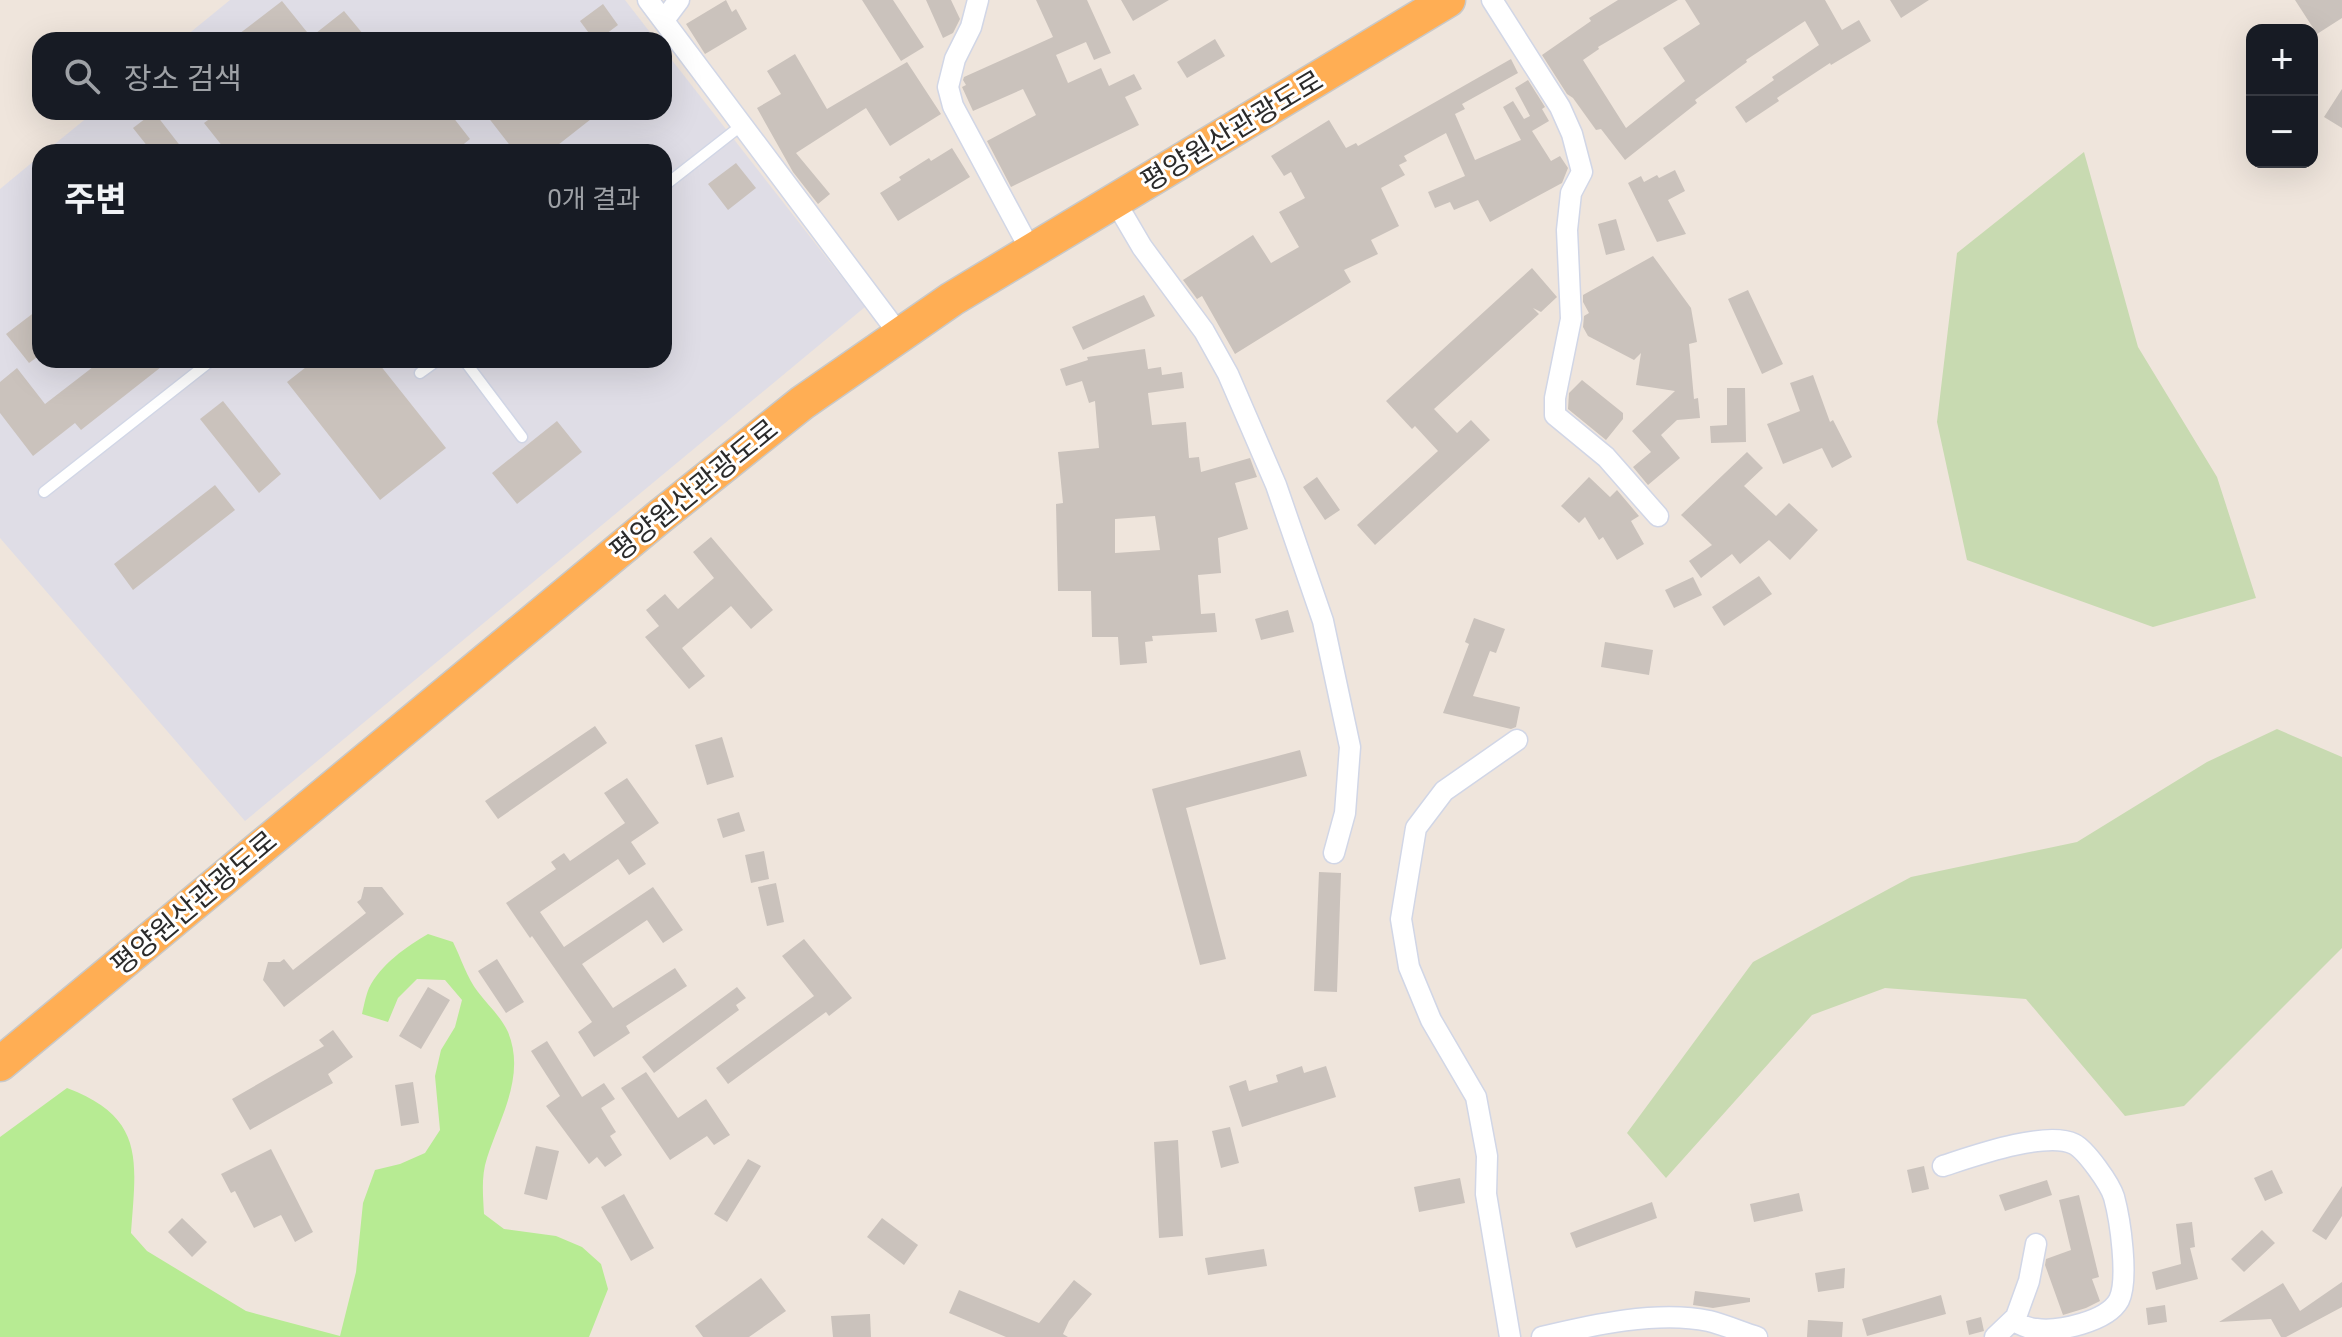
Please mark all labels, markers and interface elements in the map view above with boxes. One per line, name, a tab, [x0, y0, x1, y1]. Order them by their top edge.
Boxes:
map controls	[2246, 24, 2318, 168]
button: +	[2246, 24, 2318, 96]
search box	[32, 32, 672, 120]
icon: search	[60, 54, 104, 98]
text: 장소 검색	[124, 61, 242, 96]
street label: 평양원산관광도로	[1135, 64, 1329, 198]
button: −	[2246, 96, 2318, 168]
text: 주변	[64, 179, 127, 219]
text: 0개 결과	[547, 184, 640, 214]
street label: 평양원산관광도로	[604, 412, 784, 568]
street label: 평양원산관광도로	[104, 824, 284, 982]

